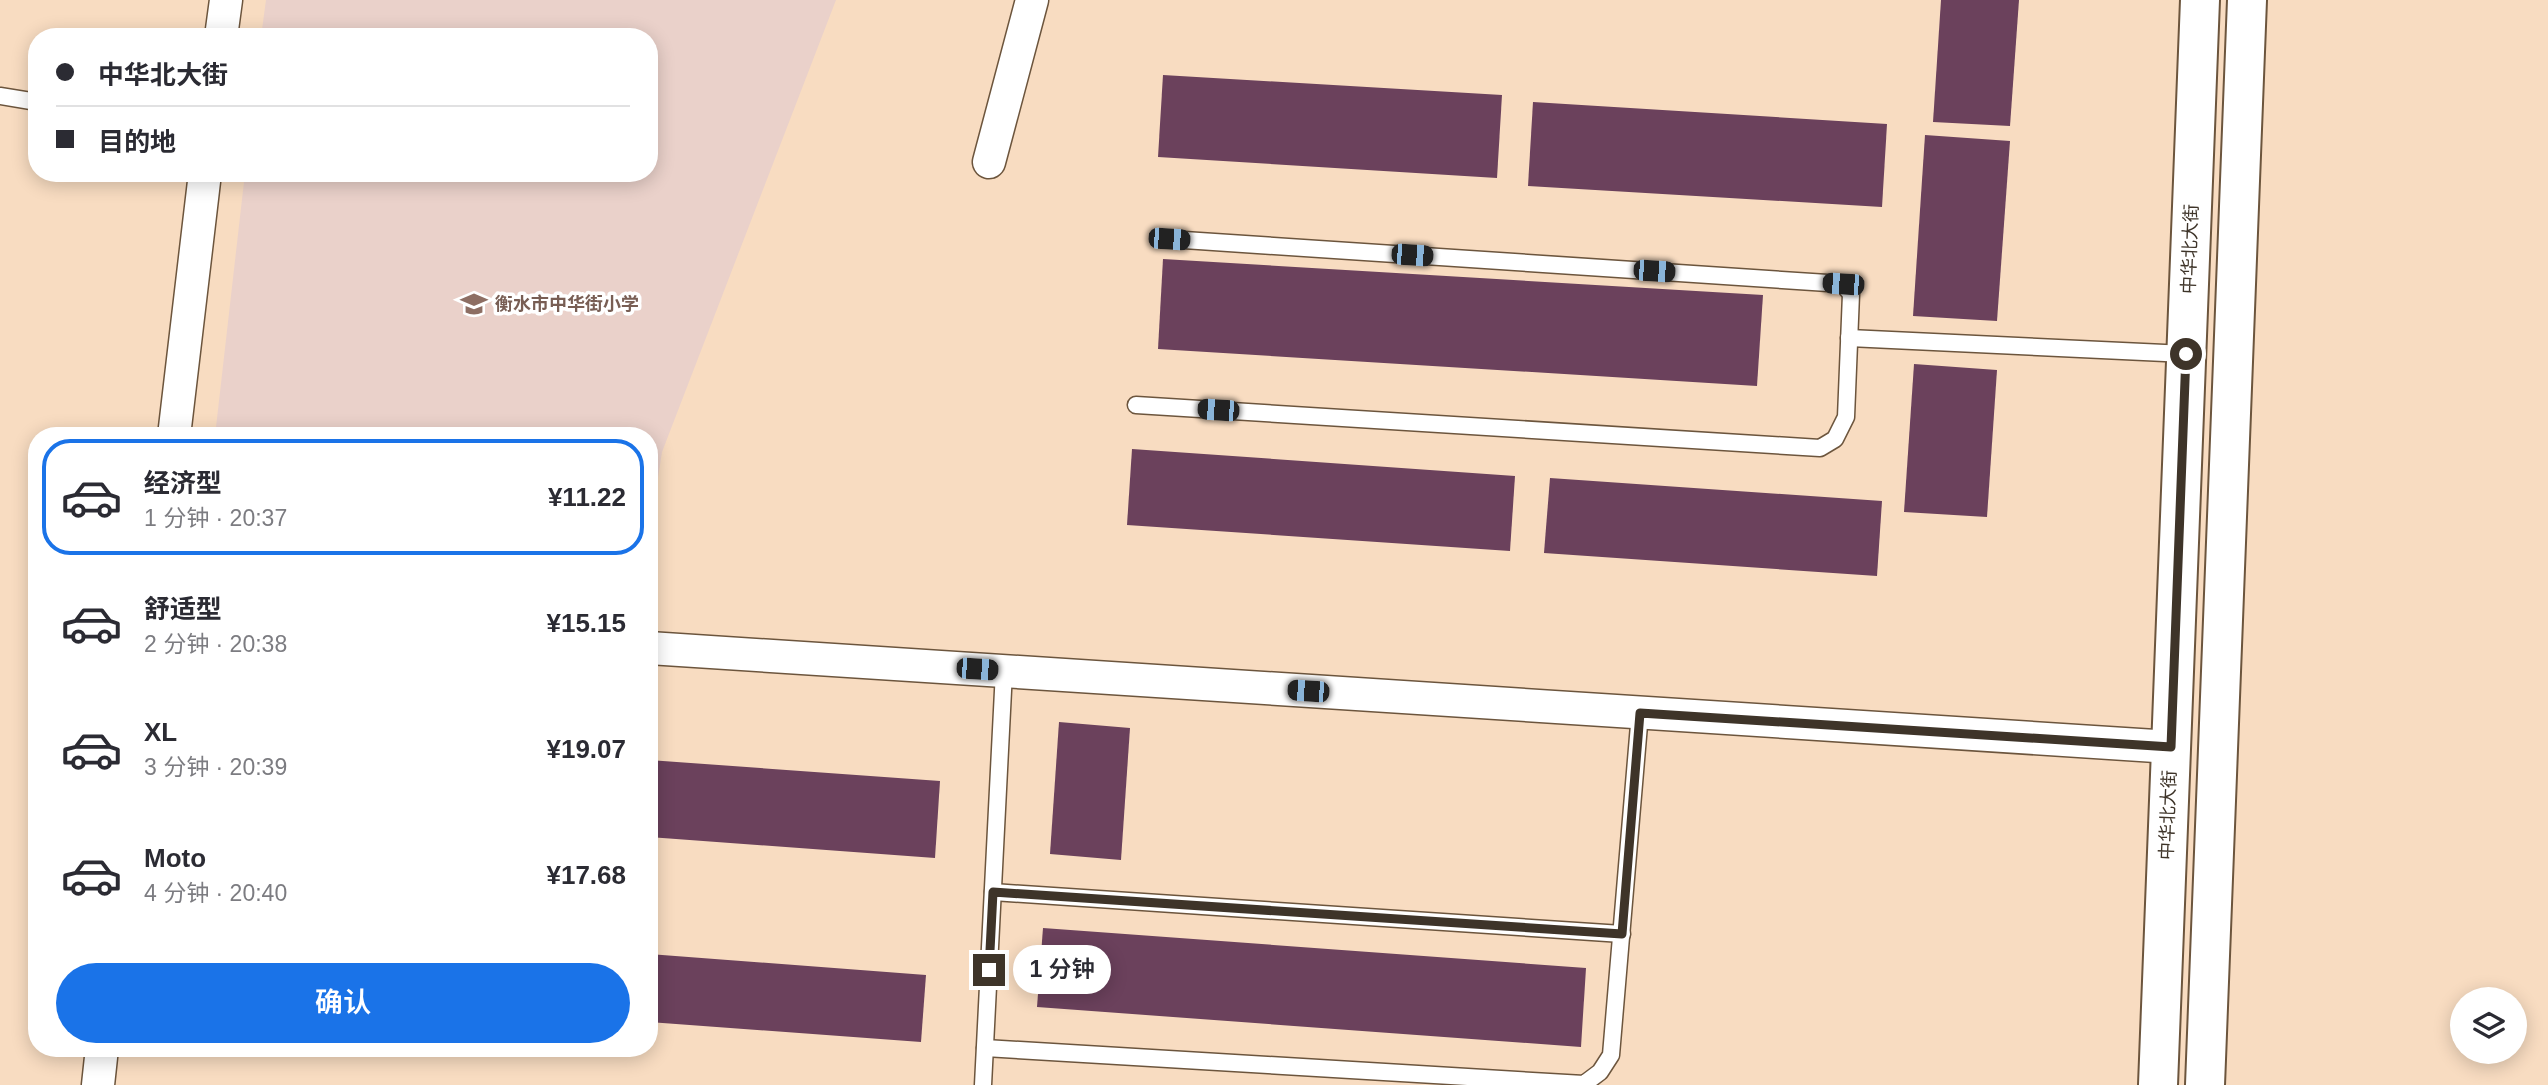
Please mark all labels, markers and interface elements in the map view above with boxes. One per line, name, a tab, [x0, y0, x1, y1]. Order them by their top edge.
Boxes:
text: 中华北大街	[98, 60, 228, 90]
text: 目的地	[98, 127, 176, 157]
street label: 中华北大街	[2178, 204, 2202, 294]
car	[1148, 227, 1191, 251]
car	[1391, 243, 1434, 267]
car	[1633, 259, 1676, 283]
car	[1822, 272, 1865, 296]
school or university icon: 衡水市中华街小学	[459, 289, 489, 319]
place label: 衡水市中华街小学	[495, 294, 639, 314]
route start	[2170, 338, 2202, 370]
car	[1197, 398, 1240, 422]
icon: car	[60, 466, 123, 529]
text: 经济型	[144, 468, 222, 498]
text: ¥11.22	[548, 482, 626, 512]
text: 1 分钟 · 20:37	[144, 505, 287, 531]
icon: car	[60, 592, 123, 655]
text: 舒适型	[144, 594, 222, 624]
text: ¥15.15	[546, 608, 626, 638]
text: 2 分钟 · 20:38	[144, 631, 287, 657]
car	[956, 657, 999, 681]
car	[1287, 679, 1330, 703]
text: XL	[144, 717, 177, 747]
icon: car	[60, 718, 123, 781]
text: ¥19.07	[546, 734, 626, 764]
text: 3 分钟 · 20:39	[144, 754, 287, 780]
street label: 中华北大街	[2156, 770, 2180, 860]
text: Moto	[144, 843, 206, 873]
icon: car	[60, 844, 123, 907]
text: ¥17.68	[546, 860, 626, 890]
text: 4 分钟 · 20:40	[144, 880, 287, 906]
callout: 1 分钟	[1014, 946, 1112, 995]
route end	[973, 954, 1005, 986]
text: 1 分钟	[1029, 956, 1095, 982]
button: 确认	[56, 963, 630, 1043]
map controls	[2450, 987, 2527, 1064]
button: layers	[2450, 987, 2527, 1064]

